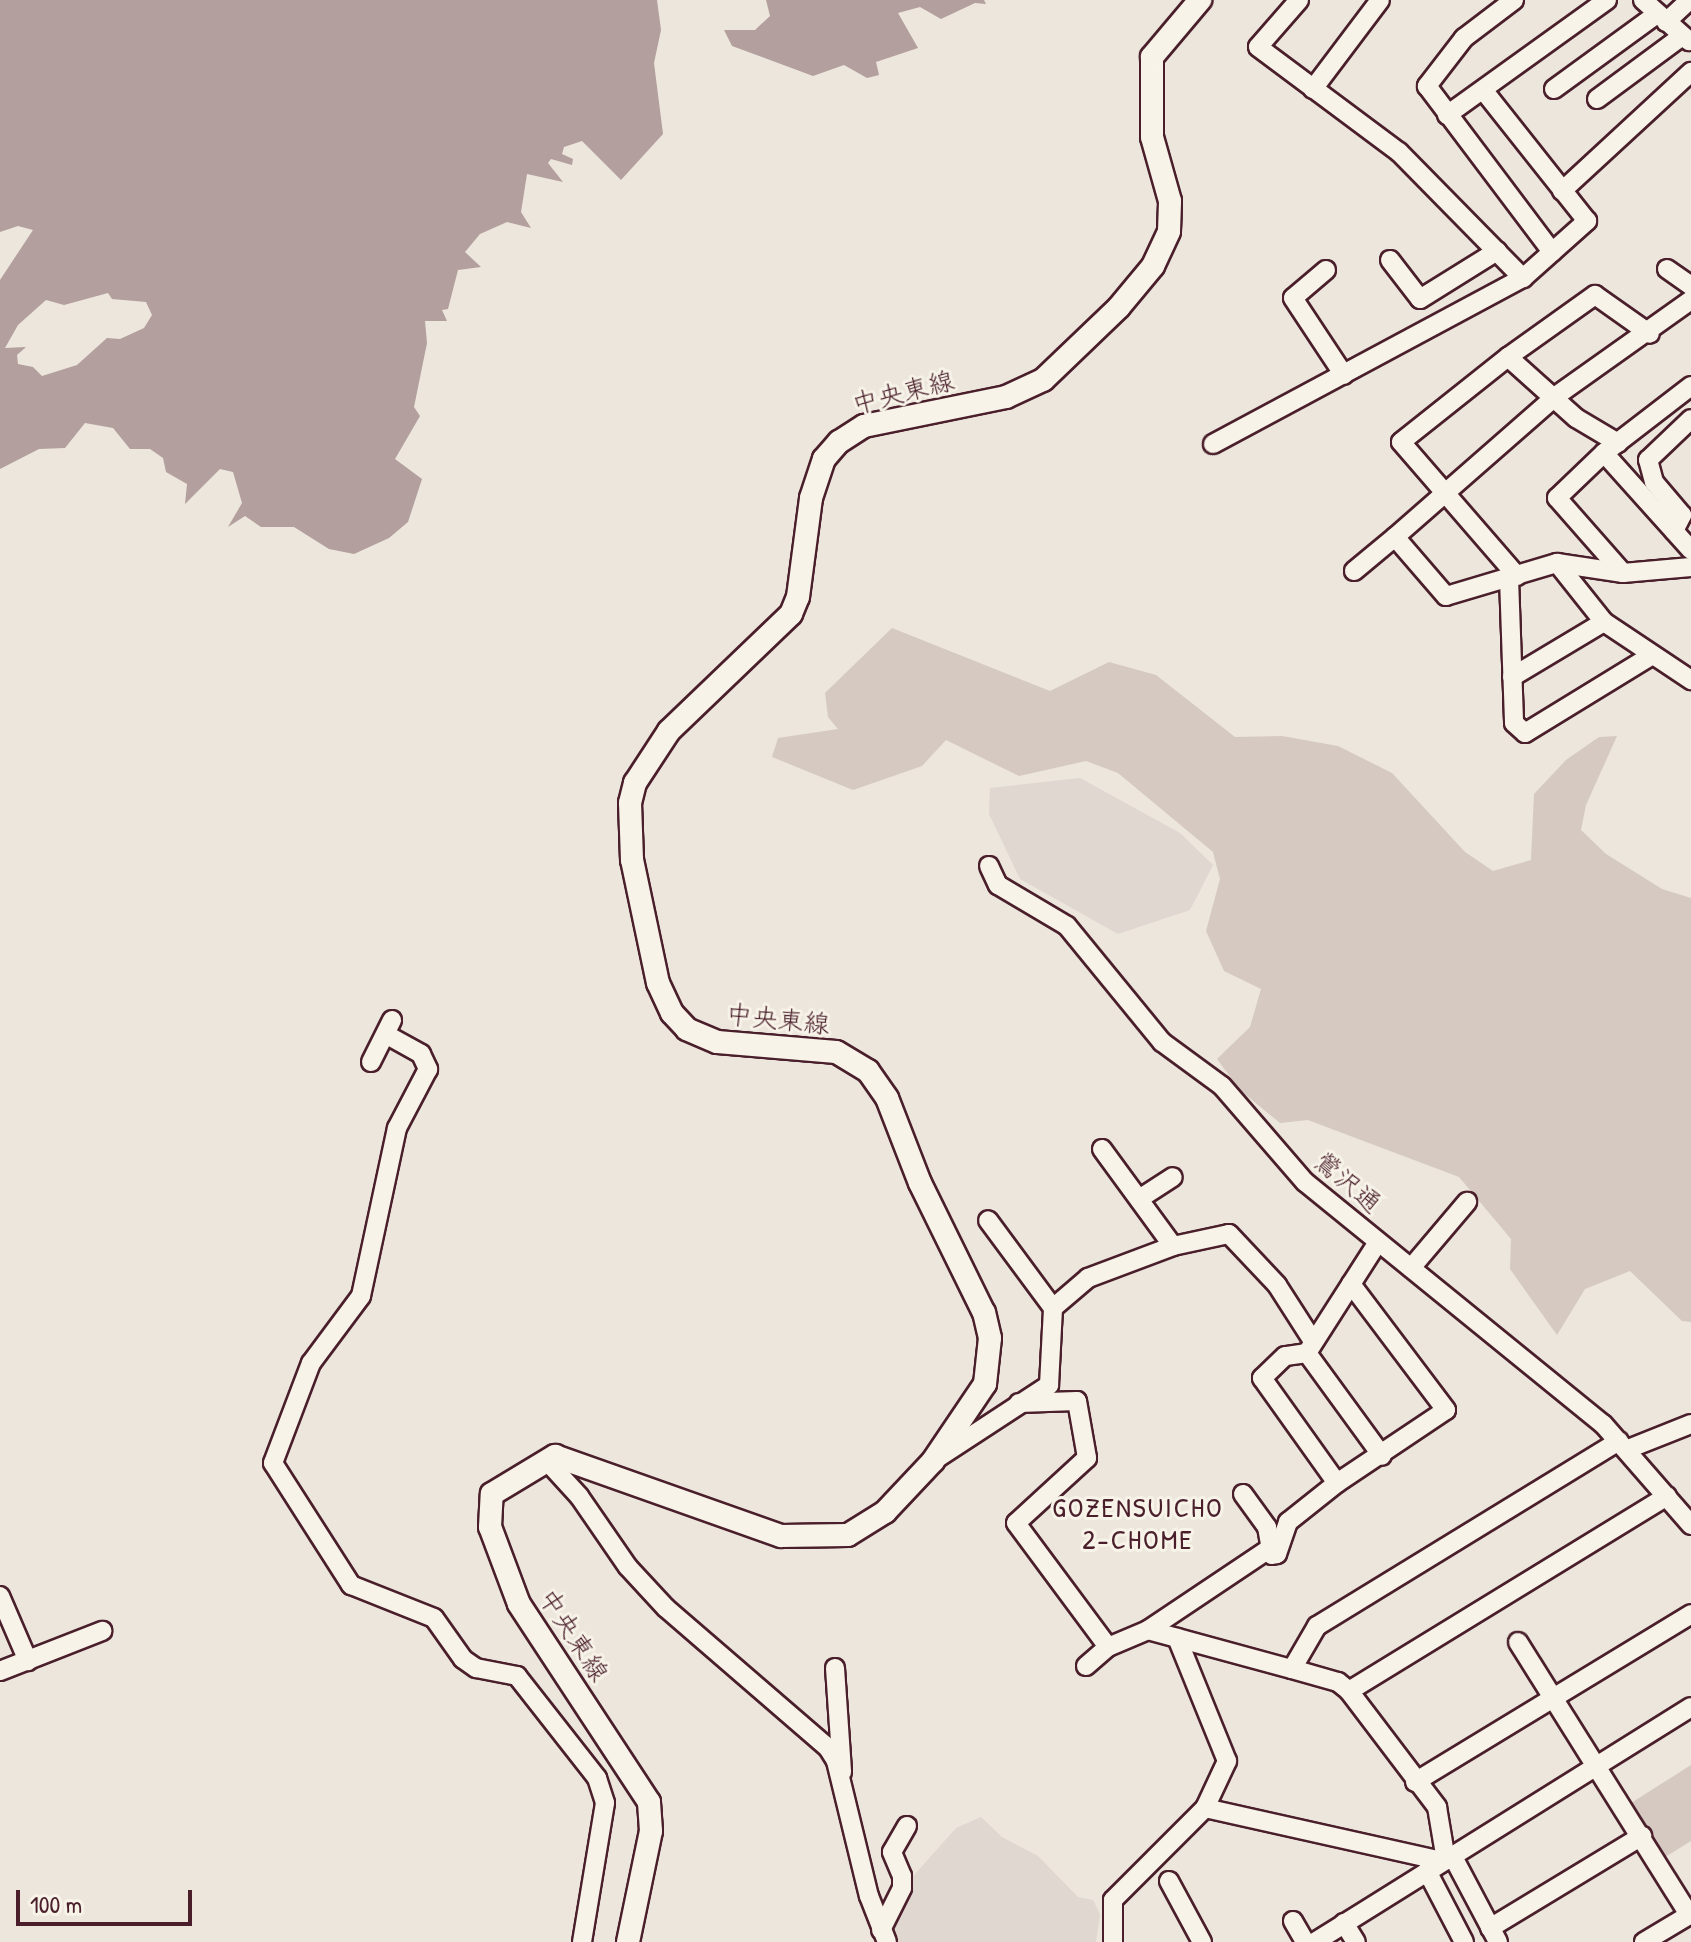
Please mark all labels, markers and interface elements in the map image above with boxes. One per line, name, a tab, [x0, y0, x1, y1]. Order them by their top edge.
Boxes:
street label: 中央東線	[849, 364, 957, 420]
street label: 中央東線	[725, 998, 831, 1040]
street label: 鶯沢通	[1308, 1145, 1388, 1219]
district label: GOZENSUICHO 2-CHOME	[1052, 1490, 1224, 1556]
street label: 中央東線	[533, 1583, 615, 1687]
scale bar	[20, 1874, 196, 1924]
text: 100 m	[30, 1888, 82, 1920]

